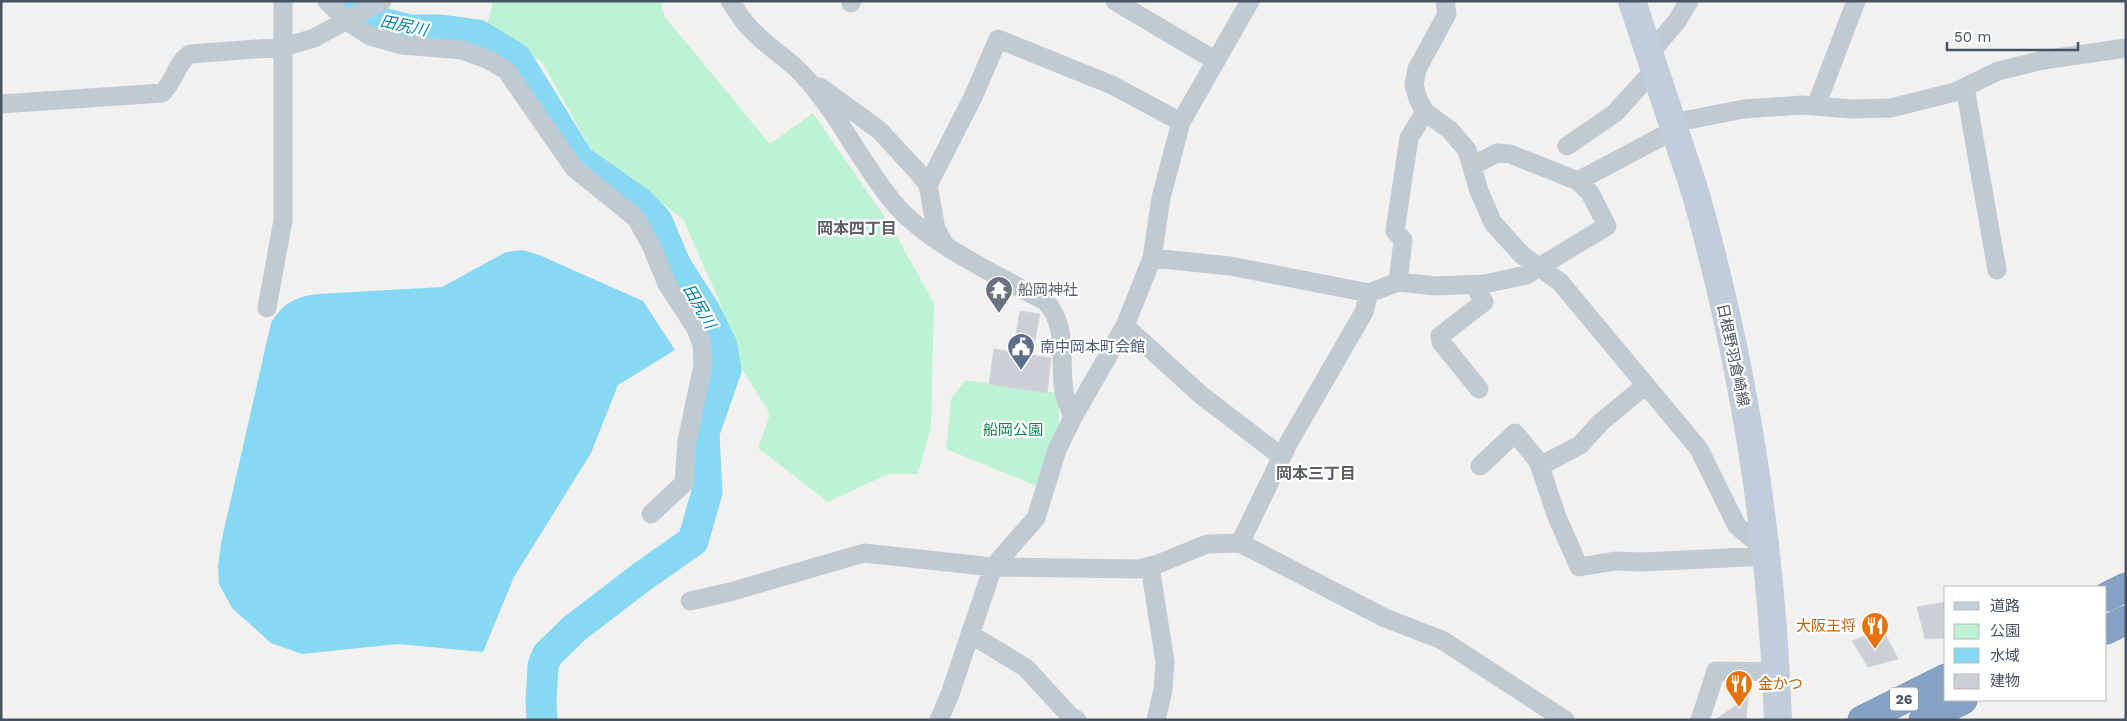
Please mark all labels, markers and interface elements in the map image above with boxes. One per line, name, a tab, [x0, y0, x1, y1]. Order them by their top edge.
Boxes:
water label: 田尻川	[378, 11, 431, 40]
scale bar	[1947, 20, 2078, 52]
text: 50 m	[1954, 28, 1991, 46]
district label: 岡本四丁目	[817, 219, 897, 238]
temple icon: 船岡神社	[984, 275, 1014, 314]
water label: 田尻川	[679, 281, 721, 334]
place label: 船岡神社	[1018, 281, 1078, 299]
street label: 日根野羽倉崎線	[1713, 302, 1753, 408]
public building icon: 南中岡本町会館	[1006, 332, 1036, 371]
place label: 南中岡本町会館	[1040, 338, 1145, 356]
park label: 船岡公園	[983, 421, 1043, 439]
district label: 岡本三丁目	[1276, 464, 1356, 483]
legend	[1944, 586, 2107, 701]
text: 道路	[1990, 597, 2020, 615]
restaurant icon: 大阪王将	[1860, 611, 1890, 650]
place label: 大阪王将	[1796, 617, 1856, 635]
text: 公園	[1990, 622, 2020, 640]
text: 水域	[1990, 647, 2020, 665]
restaurant icon: 金かつ	[1724, 669, 1754, 708]
text: 建物	[1990, 672, 2020, 690]
place label: 金かつ	[1758, 675, 1803, 693]
road number: 26	[1890, 688, 1918, 711]

